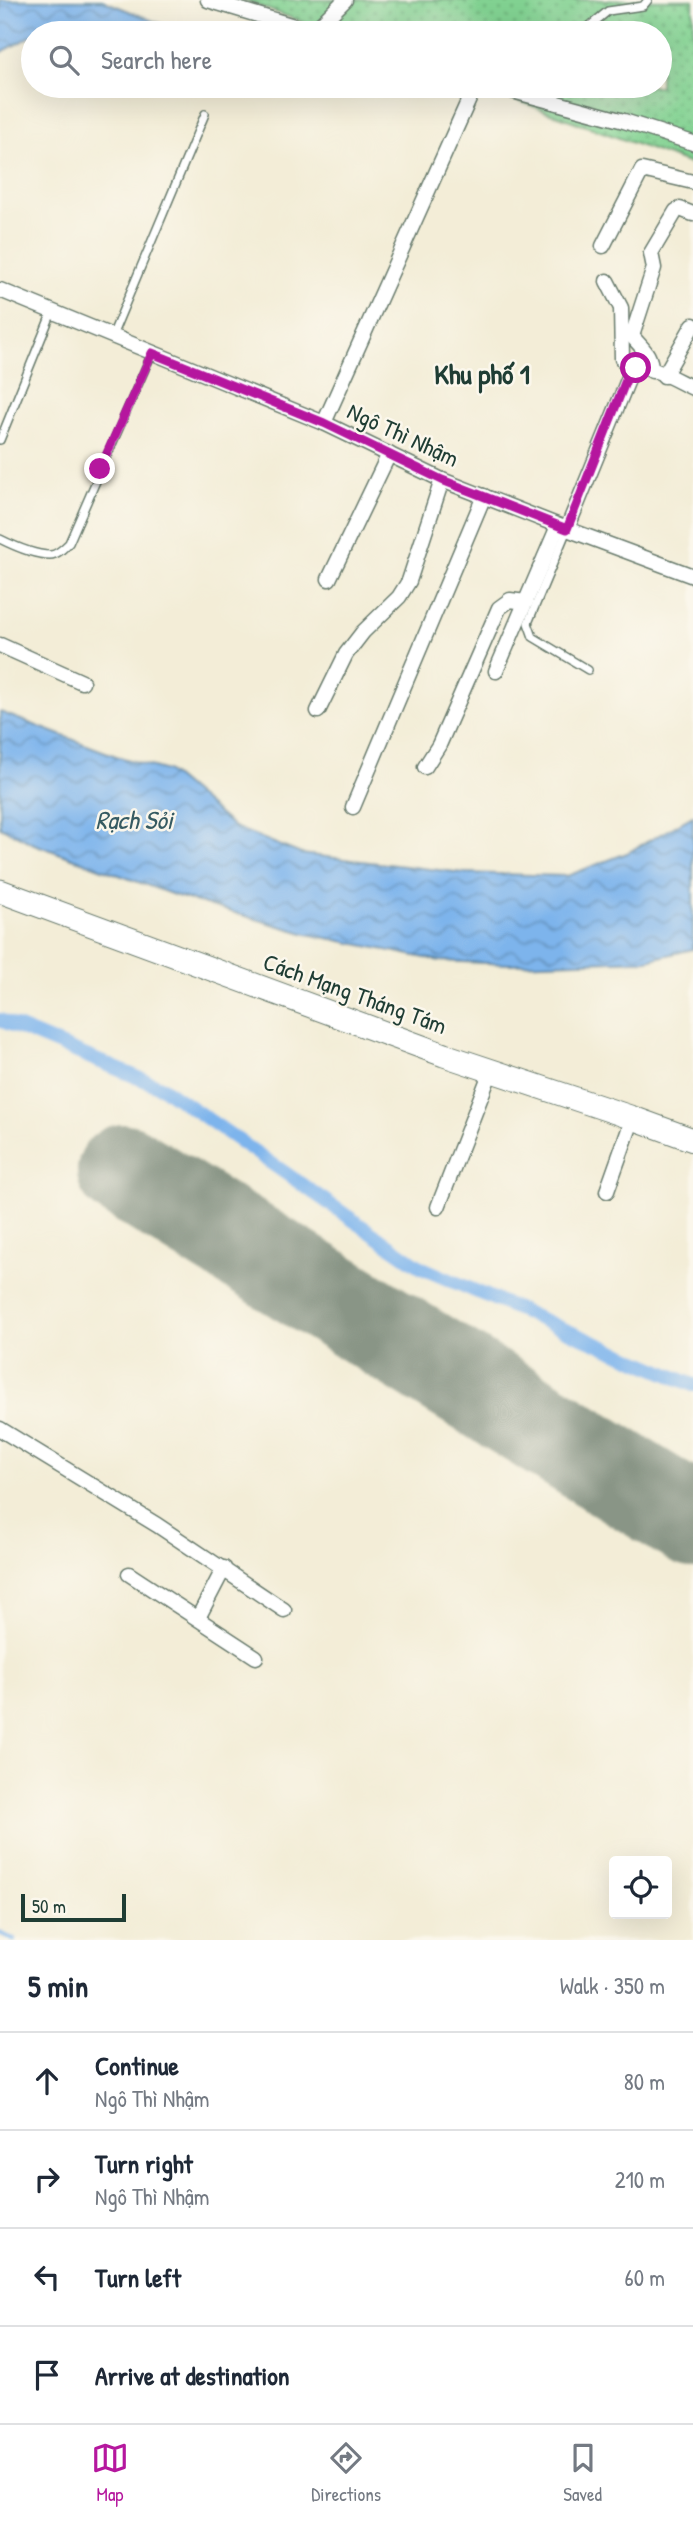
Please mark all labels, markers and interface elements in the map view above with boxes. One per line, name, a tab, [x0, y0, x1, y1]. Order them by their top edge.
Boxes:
search box	[21, 21, 672, 98]
icon: search	[45, 41, 83, 79]
text: Search here	[101, 42, 212, 77]
route start	[620, 352, 651, 383]
district label: Khu phố 1	[434, 355, 530, 394]
street label: Ngô Thì Nhậm	[343, 394, 464, 474]
route end	[84, 453, 115, 484]
water label: Rạch Sỏi	[95, 802, 175, 837]
street label: Cách Mạng Tháng Tám	[259, 945, 451, 1041]
map controls	[609, 1856, 672, 1919]
button: locate	[609, 1856, 672, 1919]
scale bar	[21, 1891, 126, 1923]
text: 50 m	[32, 1893, 66, 1919]
text: 5 min	[28, 1966, 88, 2006]
text: Walk · 350 m	[560, 1970, 665, 2001]
text: Continue	[95, 2048, 179, 2083]
icon: ahead	[28, 2062, 66, 2100]
text: 80 m	[624, 2066, 665, 2097]
text: Ngô Thì Nhậm	[95, 2083, 209, 2114]
text: Turn right	[95, 2146, 193, 2181]
icon: right	[28, 2160, 66, 2198]
text: 210 m	[615, 2164, 665, 2195]
text: Ngô Thì Nhậm	[95, 2181, 209, 2212]
icon: left	[28, 2258, 66, 2296]
text: Turn left	[95, 2260, 181, 2295]
text: 60 m	[625, 2262, 665, 2293]
icon: arrive	[28, 2356, 66, 2394]
text: Arrive at destination	[95, 2358, 290, 2393]
tab: Map	[91, 2439, 129, 2507]
tab: Directions	[311, 2439, 381, 2507]
tab: Saved	[563, 2439, 602, 2507]

